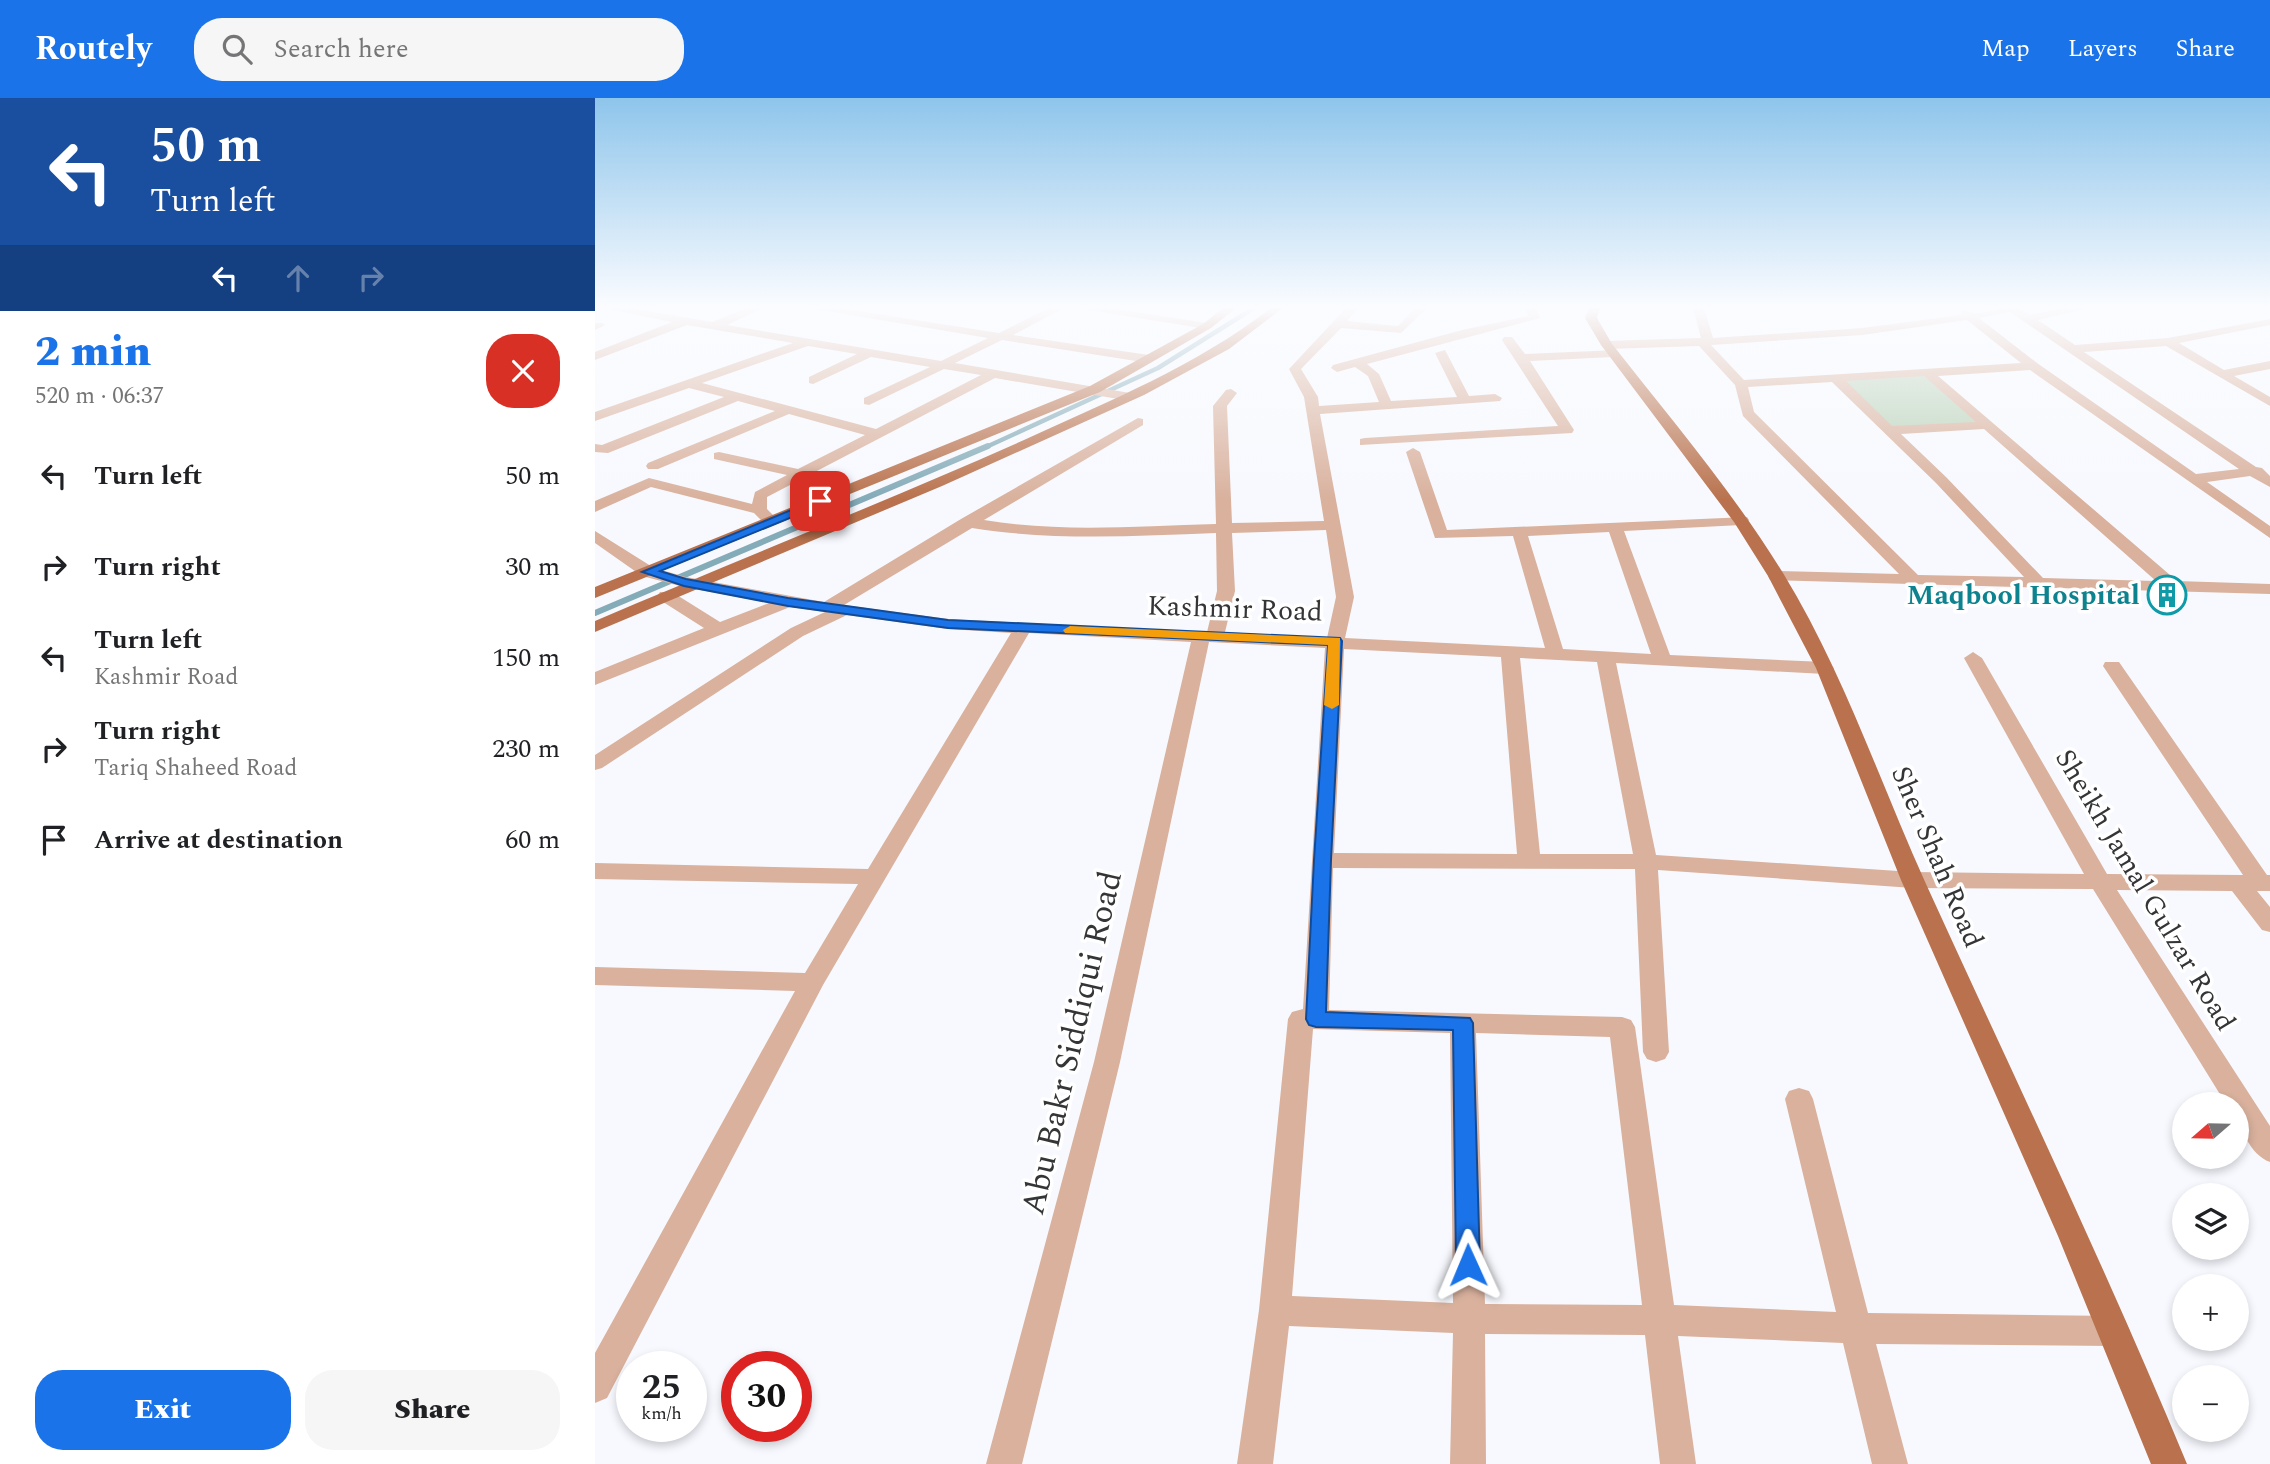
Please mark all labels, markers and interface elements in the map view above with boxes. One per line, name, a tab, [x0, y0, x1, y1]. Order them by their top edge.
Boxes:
search box	[194, 18, 684, 81]
text: Routely	[35, 24, 152, 74]
text: Search here	[274, 29, 409, 69]
icon: search	[218, 30, 256, 68]
text: Map	[1981, 31, 2030, 67]
text: Layers	[2068, 31, 2138, 67]
text: Share	[2176, 31, 2235, 67]
text: 50 m	[150, 109, 261, 184]
icon: left	[35, 126, 126, 217]
text: Turn left	[150, 177, 276, 226]
icon: left	[206, 259, 244, 297]
icon: ahead	[279, 259, 317, 297]
icon: right	[352, 259, 390, 297]
text: 2 min	[35, 321, 151, 384]
button: close	[486, 334, 560, 408]
text: 520 m · 06:37	[35, 379, 164, 414]
text: Turn left	[94, 456, 202, 496]
text: 50 m	[505, 456, 560, 496]
icon: left	[35, 457, 73, 495]
pin	[790, 471, 850, 531]
icon: arrive	[801, 482, 839, 520]
text: Turn right	[94, 547, 221, 587]
text: 30 m	[505, 547, 560, 587]
icon: right	[35, 548, 73, 586]
place label: Maqbool Hospital	[1907, 574, 2140, 617]
building icon: Maqbool Hospital	[2146, 574, 2188, 616]
street label: Kashmir Road	[1147, 584, 1323, 634]
text: Turn left	[94, 620, 202, 660]
text: 150 m	[492, 638, 560, 678]
icon: left	[35, 639, 73, 677]
text: Kashmir Road	[94, 660, 238, 695]
text: Turn right	[94, 711, 221, 751]
text: 230 m	[492, 729, 560, 769]
icon: right	[35, 730, 73, 768]
street label: Sheikh Jamal Gulzar Road	[2044, 741, 2246, 1039]
text: Tariq Shaheed Road	[94, 751, 297, 786]
street label: Sher Shah Road	[1879, 759, 1995, 955]
text: Arrive at destination	[94, 820, 343, 860]
text: 60 m	[505, 820, 560, 860]
icon: arrive	[35, 821, 73, 859]
street label: Abu Bakr Siddiqui Road	[1008, 866, 1136, 1220]
north arrow	[2172, 1092, 2249, 1169]
map controls	[2172, 1092, 2249, 1442]
button: layers	[2172, 1183, 2249, 1260]
position arrow	[1431, 1228, 1505, 1302]
button: +	[2172, 1274, 2249, 1351]
speed limit sign: 30	[721, 1351, 812, 1442]
text: 25	[642, 1361, 681, 1414]
button: −	[2172, 1365, 2249, 1442]
button: Exit	[35, 1370, 291, 1450]
button: Share	[305, 1370, 560, 1450]
text: km/h	[641, 1400, 682, 1427]

